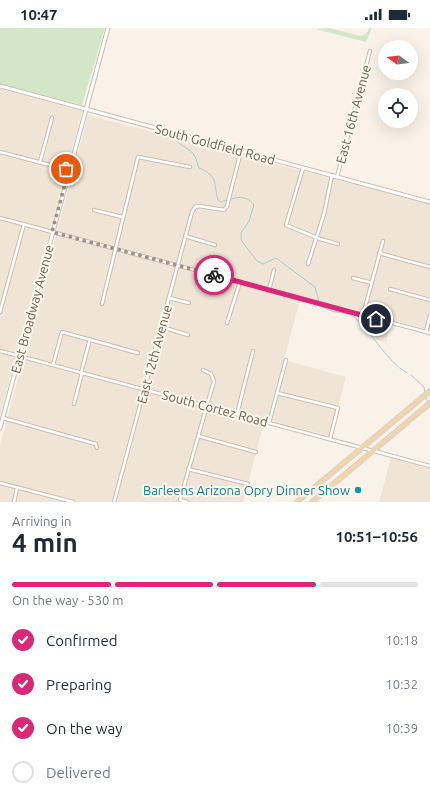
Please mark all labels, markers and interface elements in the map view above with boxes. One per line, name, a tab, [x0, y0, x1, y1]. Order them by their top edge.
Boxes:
text: 10:47	[20, 6, 58, 23]
north arrow	[378, 40, 418, 80]
map controls	[378, 40, 418, 128]
street label: East 16th Avenue	[333, 63, 373, 165]
button: locate	[378, 88, 418, 128]
street label: South Goldfield Road	[153, 121, 277, 167]
pin	[49, 152, 83, 186]
icon: bag	[55, 158, 77, 180]
street label: East Broadway Avenue	[8, 243, 56, 375]
courier	[194, 255, 234, 295]
icon: bike	[203, 264, 225, 286]
pin	[359, 302, 393, 336]
street label: East 12th Avenue	[134, 303, 174, 405]
icon: home	[365, 308, 387, 330]
street label: South Cortez Road	[161, 387, 269, 429]
place label: Barleens Arizona Opry Dinner Show	[143, 483, 350, 497]
marker: Barleens Arizona Opry Dinner Show	[353, 485, 363, 495]
text: Arriving in	[12, 514, 71, 528]
text: 4 min	[12, 528, 78, 557]
text: 10:51–10:56	[335, 528, 418, 545]
text: On the way · 530 m	[12, 593, 124, 607]
icon: check	[12, 629, 34, 651]
text: Confirmed	[46, 632, 118, 649]
text: 10:18	[385, 633, 418, 647]
icon: check	[12, 673, 34, 695]
text: Preparing	[46, 676, 112, 693]
text: 10:32	[385, 677, 418, 691]
icon: check	[12, 717, 34, 739]
text: On the way	[46, 720, 122, 737]
text: 10:39	[385, 721, 418, 735]
text: Delivered	[46, 764, 111, 781]

